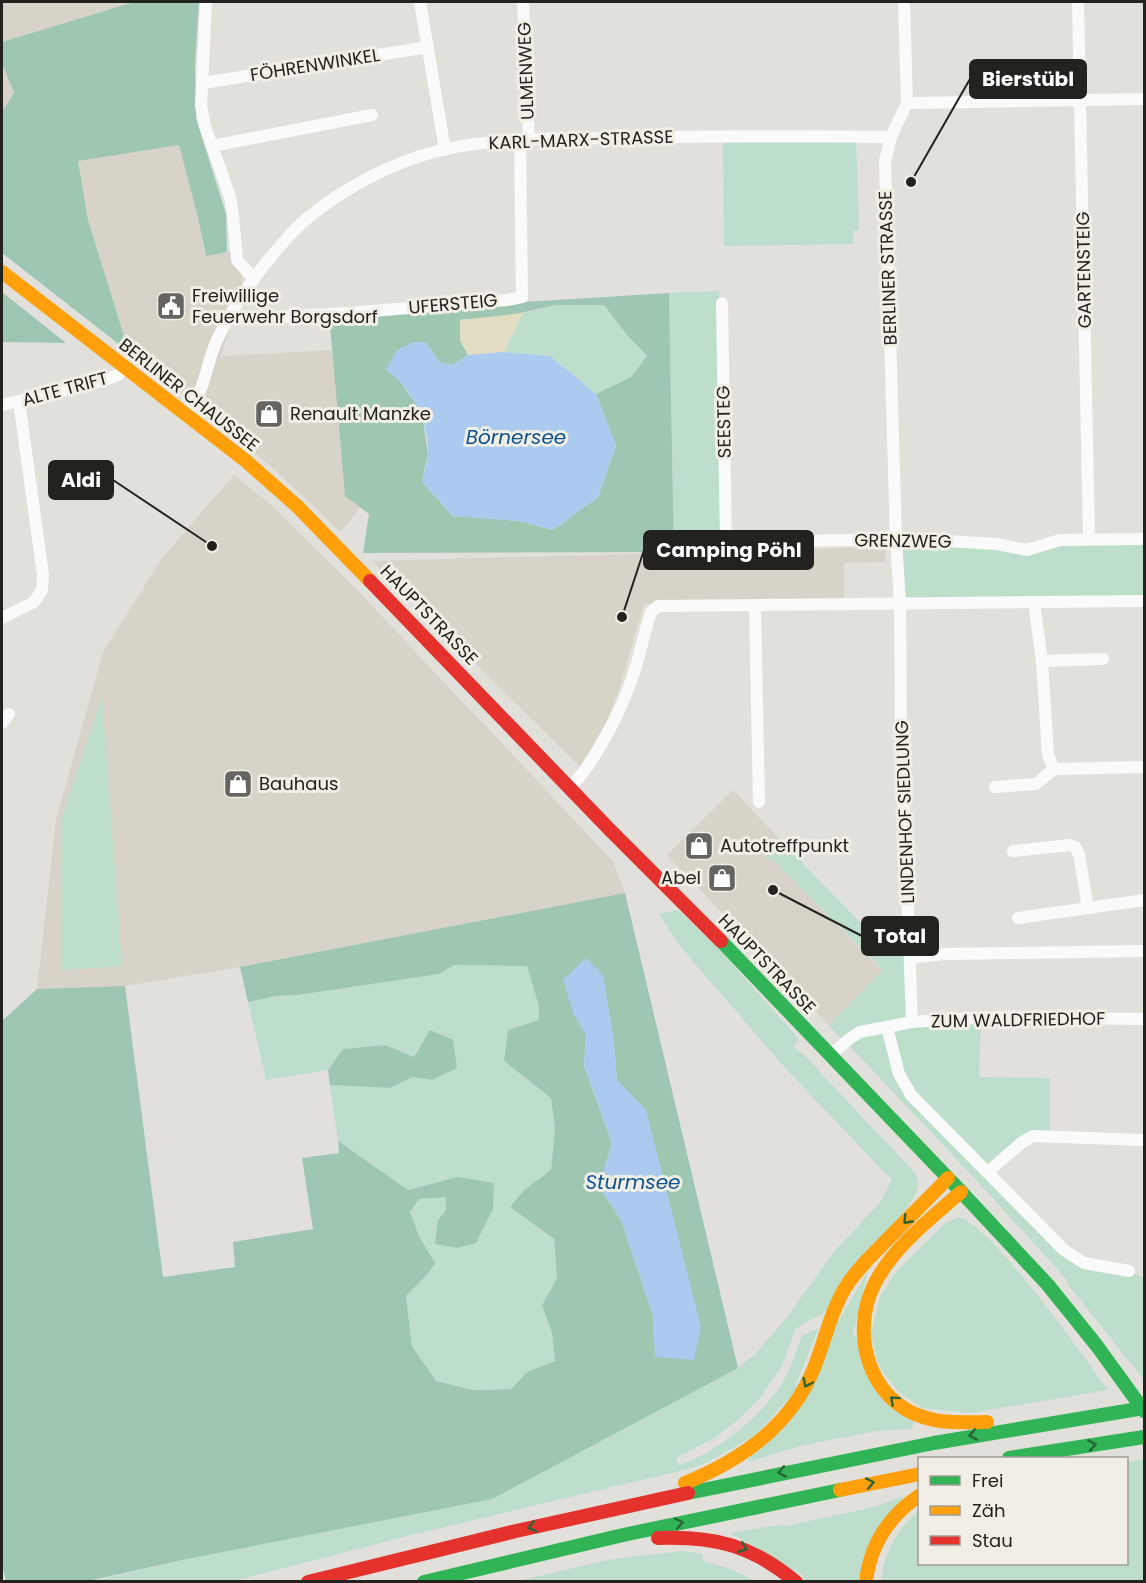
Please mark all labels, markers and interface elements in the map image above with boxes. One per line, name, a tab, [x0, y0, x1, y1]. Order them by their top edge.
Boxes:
street label: ULMENWEG	[511, 22, 540, 120]
street label: FÖHRENWINKEL	[248, 42, 382, 87]
callout: Bierstübl	[970, 60, 1086, 98]
text: Bierstübl	[982, 65, 1074, 93]
street label: KARL-MARX-STRASSE	[488, 124, 674, 155]
street label: BERLINER STRASSE	[872, 190, 903, 346]
street label: GARTENSTEIG	[1070, 211, 1097, 329]
place label: Freiwillige Feuerwehr Borgsdorf	[192, 283, 378, 329]
street label: UFERSTEIG	[407, 287, 499, 320]
public building icon: Freiwillige Feuerwehr Borgsdorf	[155, 290, 187, 322]
street label: BERLINER CHAUSSEE	[114, 332, 264, 457]
street label: ALTE TRIFT	[19, 365, 111, 412]
street label: SEESTEG	[710, 386, 737, 459]
shop icon: Renault Manzke	[253, 398, 285, 430]
place label: Renault Manzke	[290, 401, 431, 426]
water label: Börnersee	[466, 423, 566, 451]
callout: Aldi	[49, 461, 113, 499]
text: Aldi	[61, 466, 101, 494]
street label: GRENZWEG	[854, 527, 952, 554]
callout: Camping Pöhl	[644, 531, 813, 569]
text: Camping Pöhl	[656, 536, 802, 564]
street label: HAUPTSTRASSE	[375, 559, 484, 670]
street label: LINDENHOF SIEDLUNG	[889, 720, 920, 904]
shop icon: Bauhaus	[222, 768, 254, 800]
place label: Bauhaus	[259, 771, 338, 796]
shop icon: Autotreffpunkt	[683, 830, 715, 862]
place label: Autotreffpunkt	[720, 833, 849, 858]
shop icon: Abel	[706, 862, 738, 894]
place label: Abel	[661, 865, 701, 890]
street label: HAUPTSTRASSE	[713, 908, 822, 1019]
callout: Total	[862, 917, 938, 955]
text: Total	[874, 922, 926, 950]
street label: ZUM WALDFRIEDHOF	[931, 1005, 1105, 1034]
water label: Sturmsee	[585, 1168, 681, 1196]
one-way arrow	[903, 1214, 914, 1224]
one-way arrow	[803, 1377, 815, 1388]
one-way arrow	[890, 1396, 901, 1407]
one-way arrow	[969, 1429, 978, 1441]
one-way arrow	[1087, 1439, 1097, 1452]
legend	[918, 1457, 1128, 1565]
one-way arrow	[777, 1465, 787, 1478]
text: Frei	[972, 1468, 1003, 1493]
one-way arrow	[865, 1477, 875, 1490]
text: Zäh	[972, 1498, 1005, 1523]
one-way arrow	[674, 1517, 684, 1530]
one-way arrow	[527, 1520, 537, 1533]
text: Stau	[972, 1528, 1013, 1553]
one-way arrow	[737, 1541, 748, 1553]

